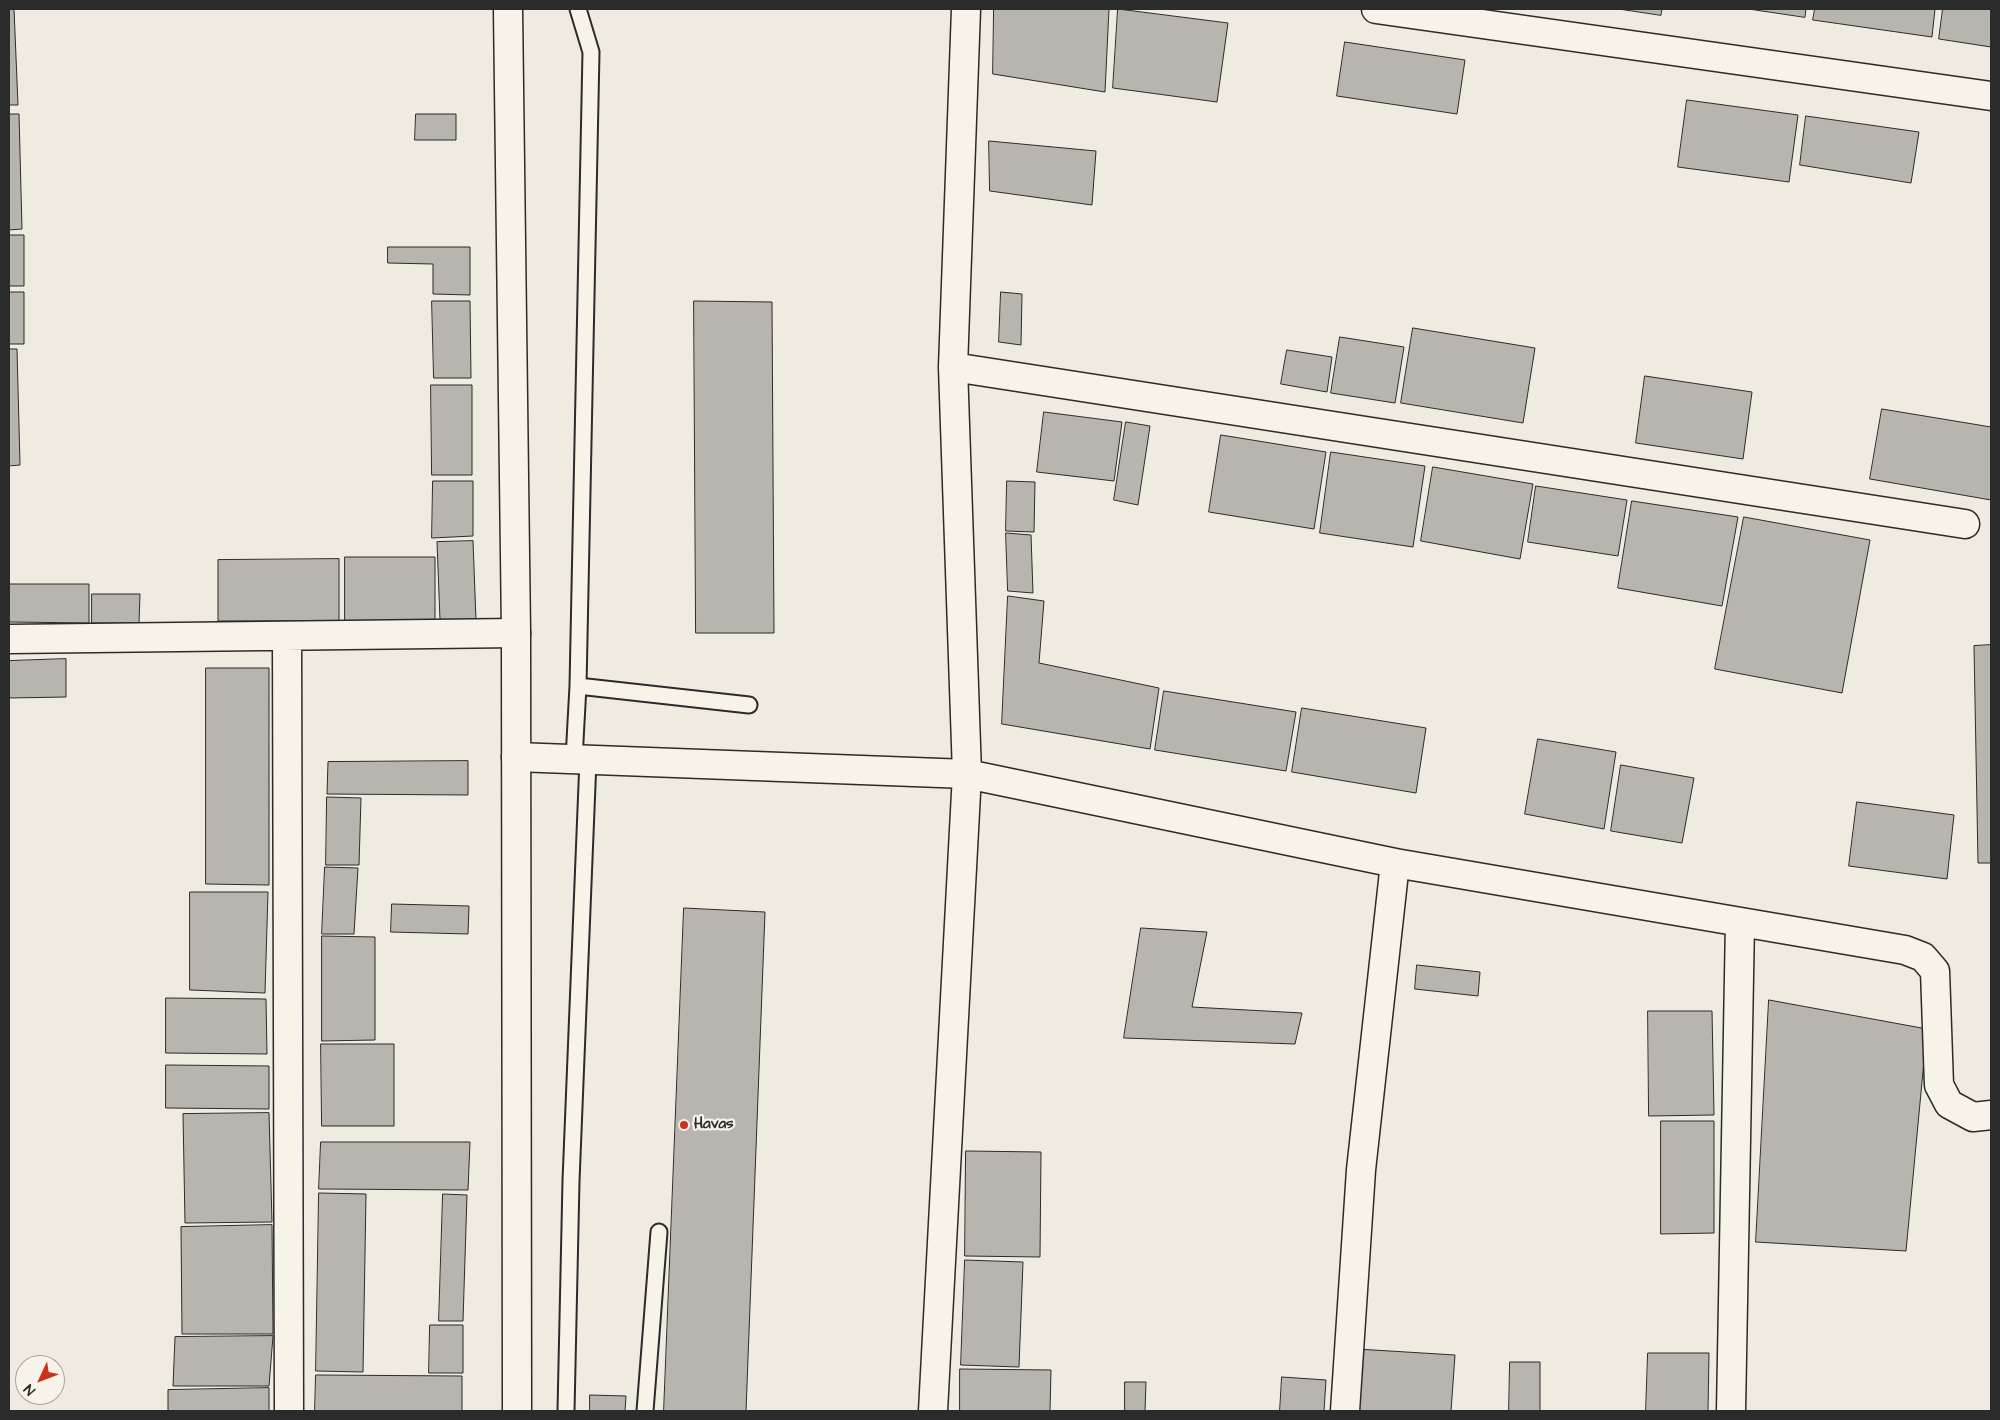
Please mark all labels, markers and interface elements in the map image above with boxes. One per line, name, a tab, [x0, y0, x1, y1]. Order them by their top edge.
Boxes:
place label: Havas	[694, 1116, 734, 1134]
marker: Havas	[678, 1119, 690, 1131]
north arrow	[15, 1355, 65, 1405]
text: N	[19, 1380, 40, 1400]

